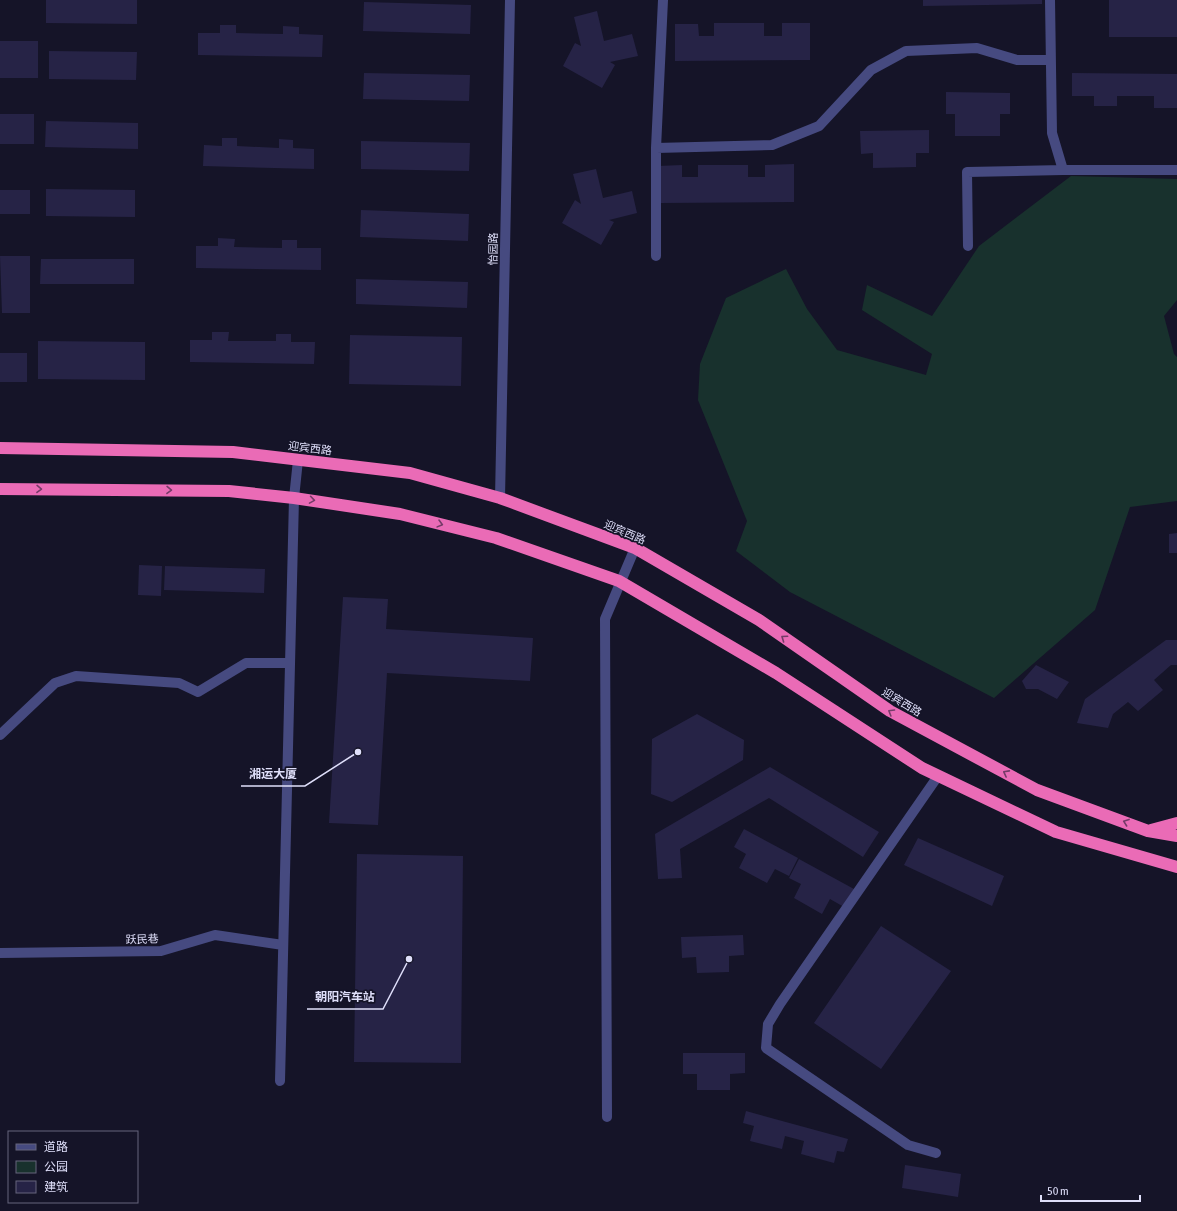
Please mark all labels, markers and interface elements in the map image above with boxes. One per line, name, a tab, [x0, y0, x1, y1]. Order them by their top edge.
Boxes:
street label: 怡园路	[487, 232, 499, 266]
street label: 迎宾西路	[287, 439, 333, 457]
one-way arrow	[36, 485, 42, 493]
one-way arrow	[166, 486, 172, 495]
one-way arrow	[309, 496, 316, 504]
street label: 迎宾西路	[602, 518, 648, 546]
one-way arrow	[436, 519, 443, 528]
one-way arrow	[782, 636, 789, 643]
street label: 迎宾西路	[880, 686, 924, 718]
one-way arrow	[888, 709, 895, 716]
callout: 湘运大厦	[241, 762, 305, 786]
text: 湘运大厦	[249, 767, 297, 781]
one-way arrow	[1003, 771, 1010, 778]
one-way arrow	[1123, 819, 1130, 827]
street label: 跃民巷	[125, 932, 159, 946]
callout: 朝阳汽车站	[307, 985, 383, 1009]
text: 朝阳汽车站	[315, 990, 375, 1004]
legend	[8, 1131, 138, 1203]
text: 道路	[44, 1140, 68, 1154]
text: 公园	[44, 1160, 68, 1174]
scale bar	[1041, 1177, 1140, 1203]
text: 建筑	[44, 1180, 68, 1194]
text: 50 m	[1047, 1184, 1069, 1198]

